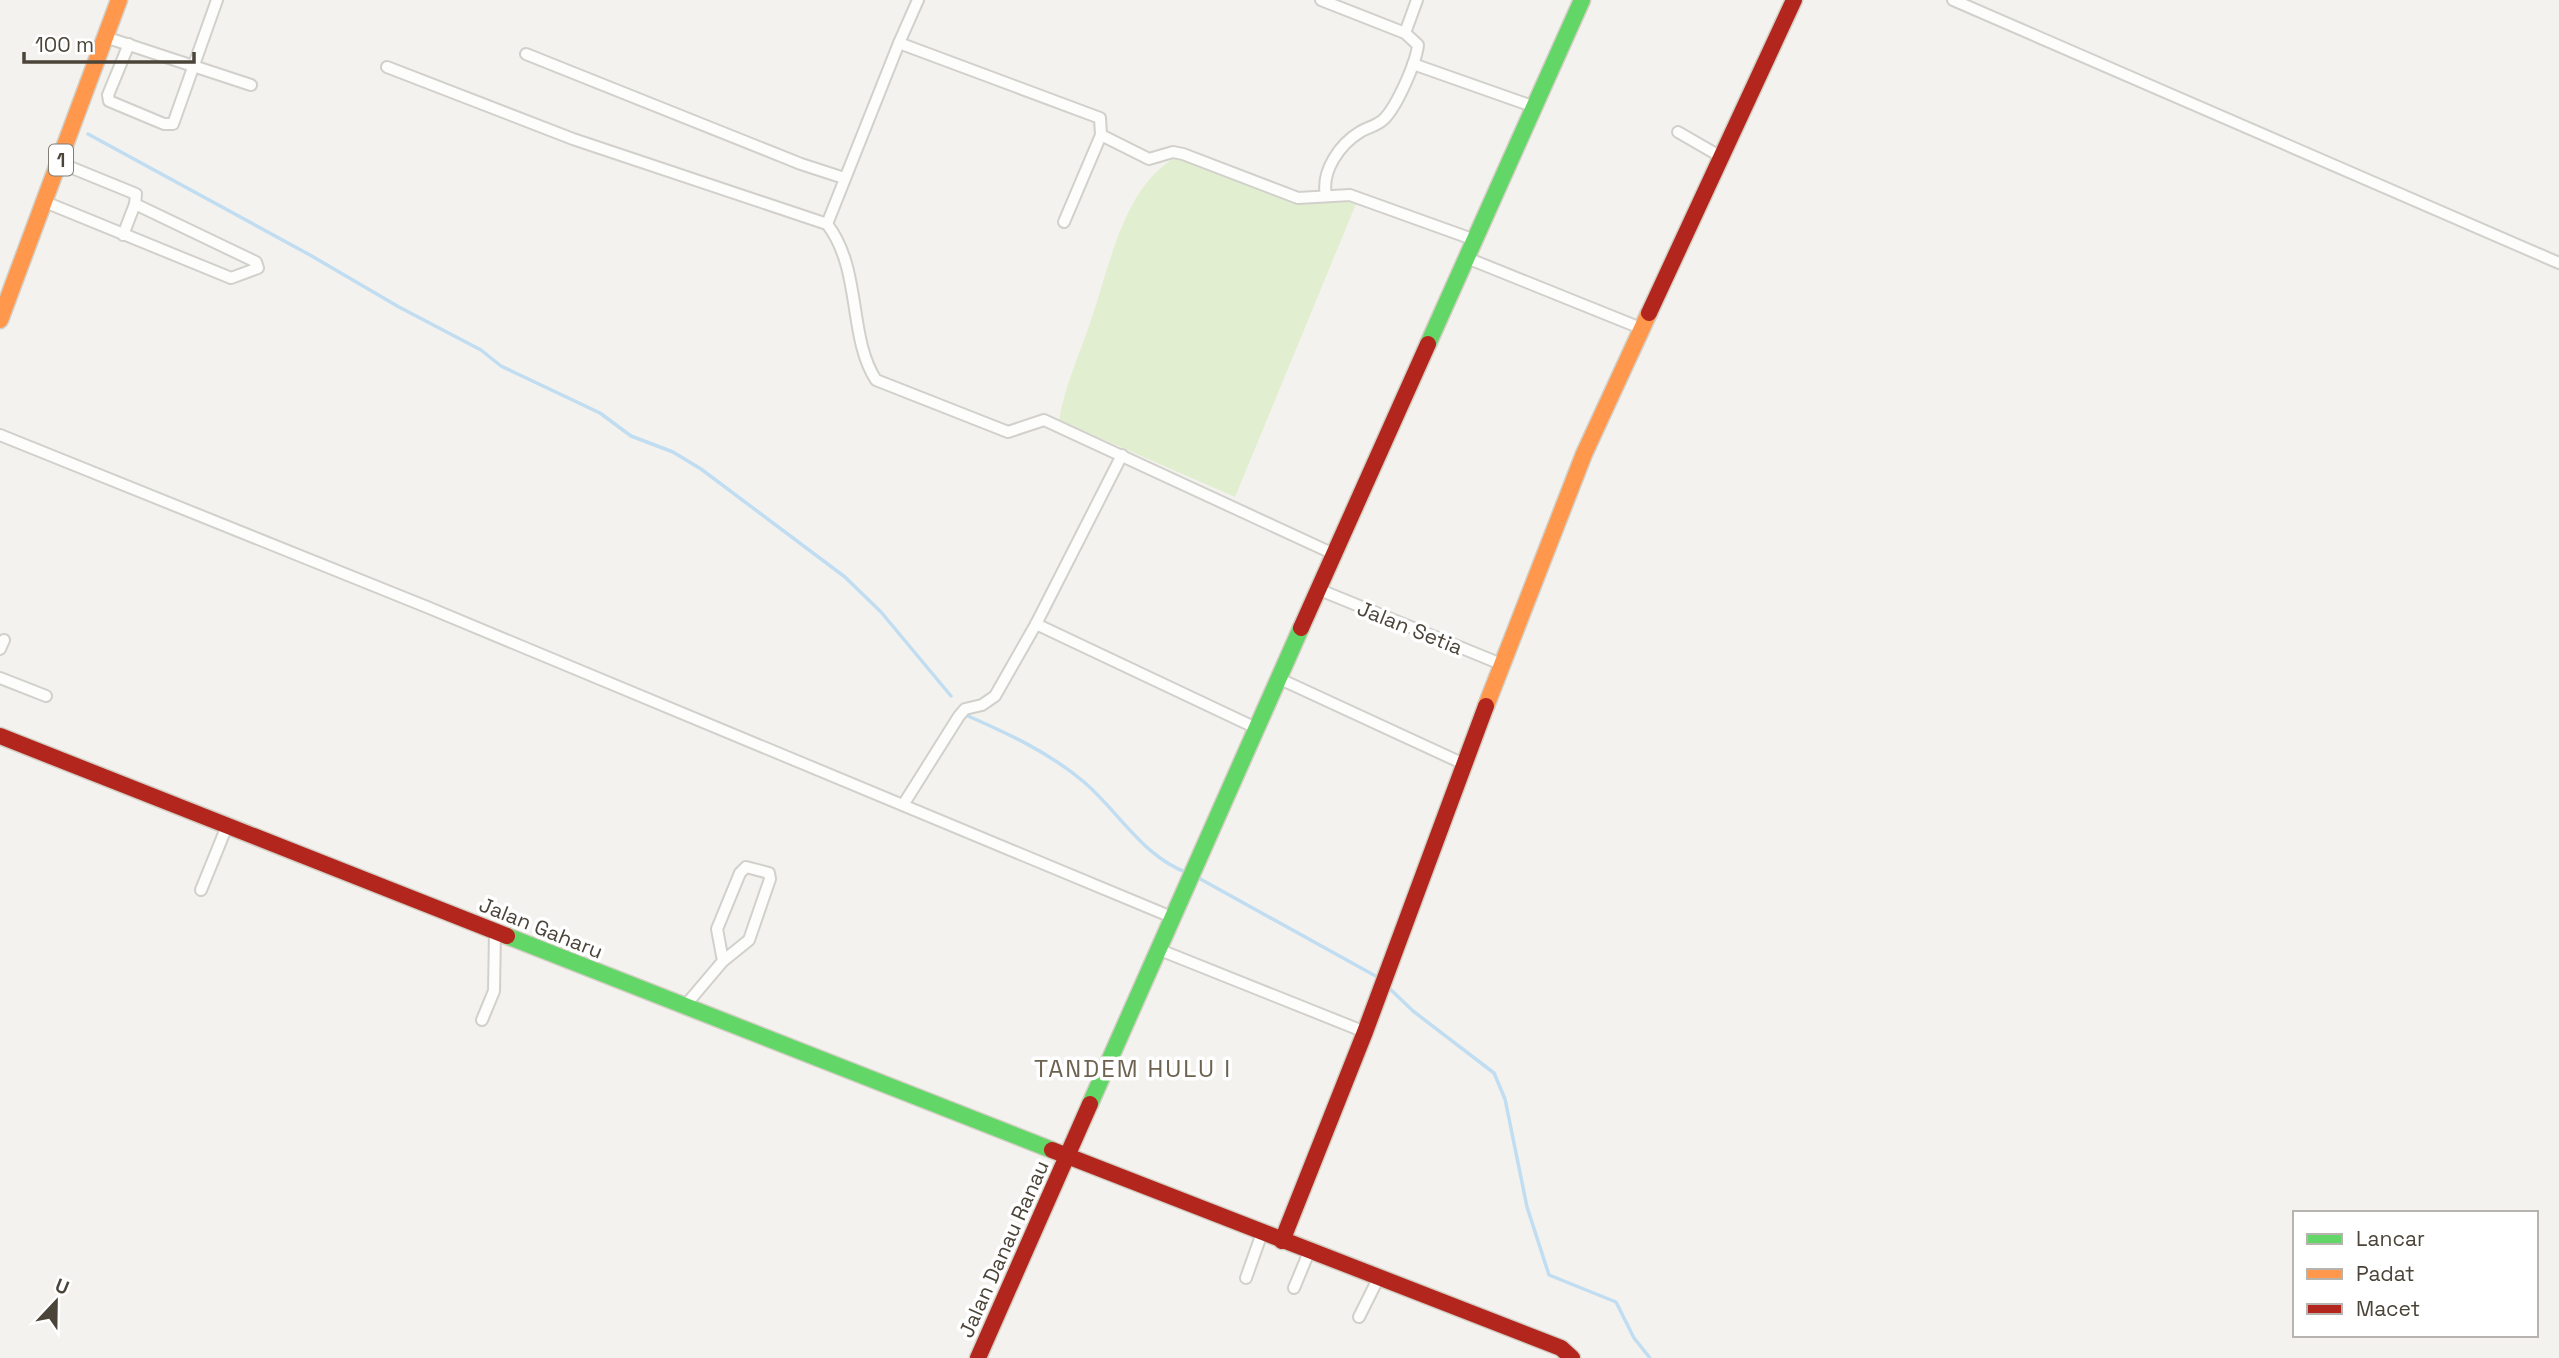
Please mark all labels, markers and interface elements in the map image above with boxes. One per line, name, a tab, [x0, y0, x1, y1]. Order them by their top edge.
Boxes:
scale bar	[24, 21, 194, 65]
text: 100 m	[35, 31, 94, 58]
road number: 1	[49, 144, 73, 176]
street label: Jalan Setia	[1354, 594, 1467, 661]
street label: Jalan Gaharu	[475, 890, 607, 965]
district label: TANDEM HULU I	[1034, 1053, 1232, 1084]
street label: Jalan Danau Ranau	[952, 1156, 1055, 1342]
legend	[2293, 1211, 2538, 1337]
text: Lancar	[2356, 1225, 2425, 1252]
text: Padat	[2356, 1260, 2415, 1287]
north arrow	[21, 1267, 91, 1337]
text: U	[52, 1273, 73, 1301]
text: Macet	[2356, 1295, 2420, 1322]

